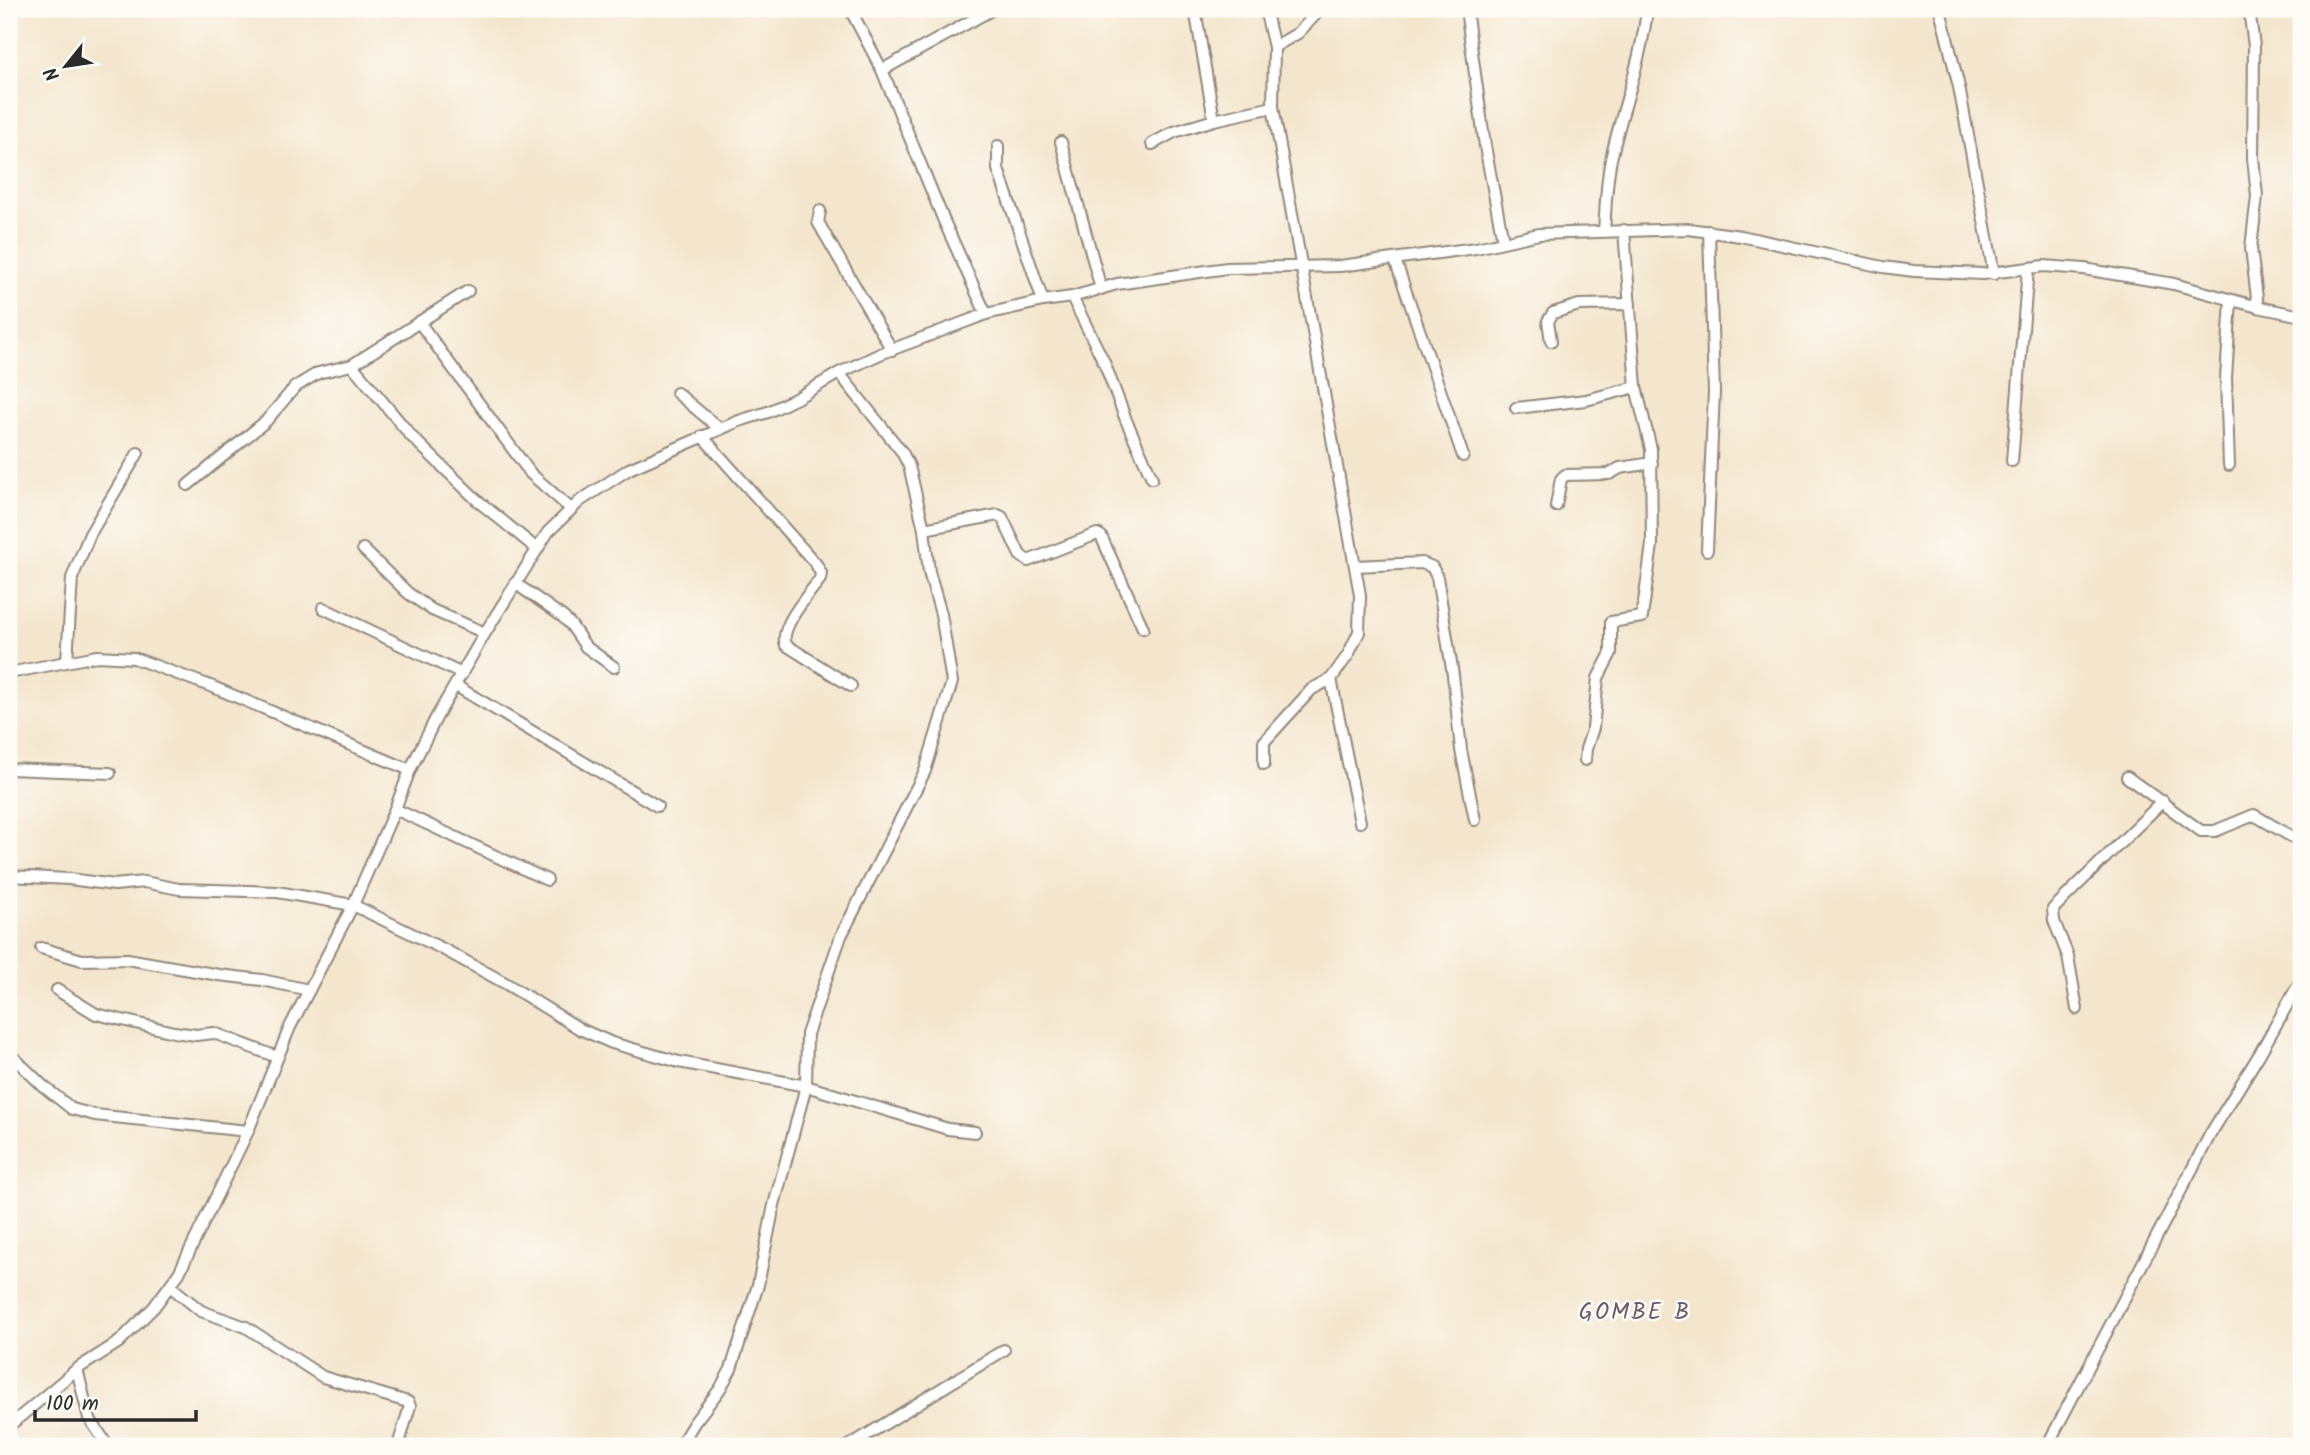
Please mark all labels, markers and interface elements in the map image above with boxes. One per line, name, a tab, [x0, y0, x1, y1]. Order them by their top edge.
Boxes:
north arrow	[32, 32, 102, 102]
text: N	[37, 61, 69, 86]
district label: GOMBE B	[1579, 1295, 1691, 1331]
scale bar	[35, 1378, 196, 1422]
text: 100 m	[46, 1388, 99, 1421]

